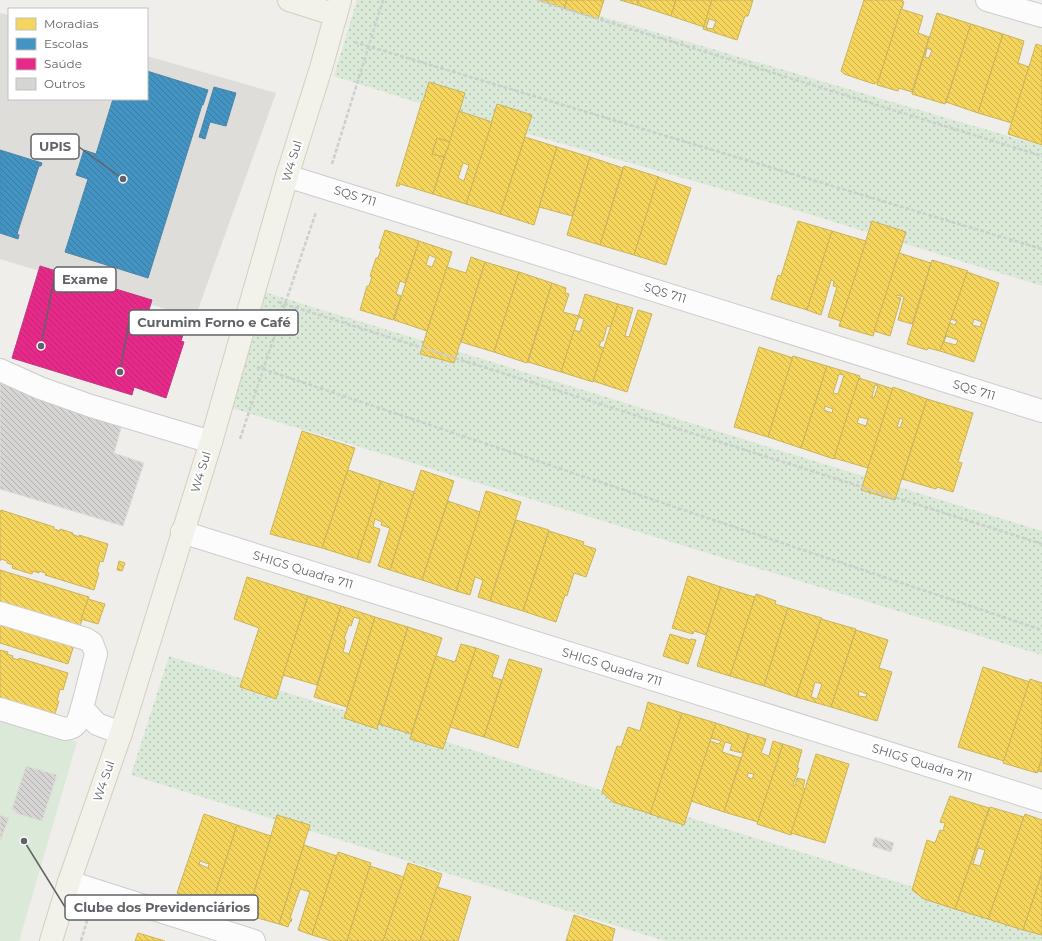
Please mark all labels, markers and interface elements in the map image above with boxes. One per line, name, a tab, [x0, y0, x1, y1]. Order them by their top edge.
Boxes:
legend	[8, 8, 148, 100]
text: Moradias	[44, 16, 99, 31]
text: Escolas	[44, 36, 88, 51]
text: Saúde	[44, 56, 82, 71]
text: Outros	[44, 76, 85, 91]
callout: UPIS	[31, 134, 79, 159]
text: UPIS	[39, 138, 71, 154]
street label: W4 Sul	[278, 138, 305, 183]
street label: SQS 711	[332, 182, 378, 209]
callout: Exame	[54, 267, 116, 292]
text: Exame	[62, 271, 108, 287]
street label: SQS 711	[642, 279, 688, 306]
callout: Curumim Forno e Café	[129, 310, 298, 335]
text: Curumim Forno e Café	[137, 314, 291, 330]
street label: SQS 711	[951, 376, 997, 403]
street label: W4 Sul	[187, 449, 214, 494]
street label: SHIGS Quadra 711	[251, 547, 355, 592]
street label: SHIGS Quadra 711	[560, 644, 664, 689]
street label: SHIGS Quadra 711	[870, 740, 974, 785]
street label: W4 Sul	[90, 758, 117, 803]
callout: Clube dos Previdenciários	[65, 895, 258, 920]
text: Clube dos Previdenciários	[74, 899, 250, 915]

